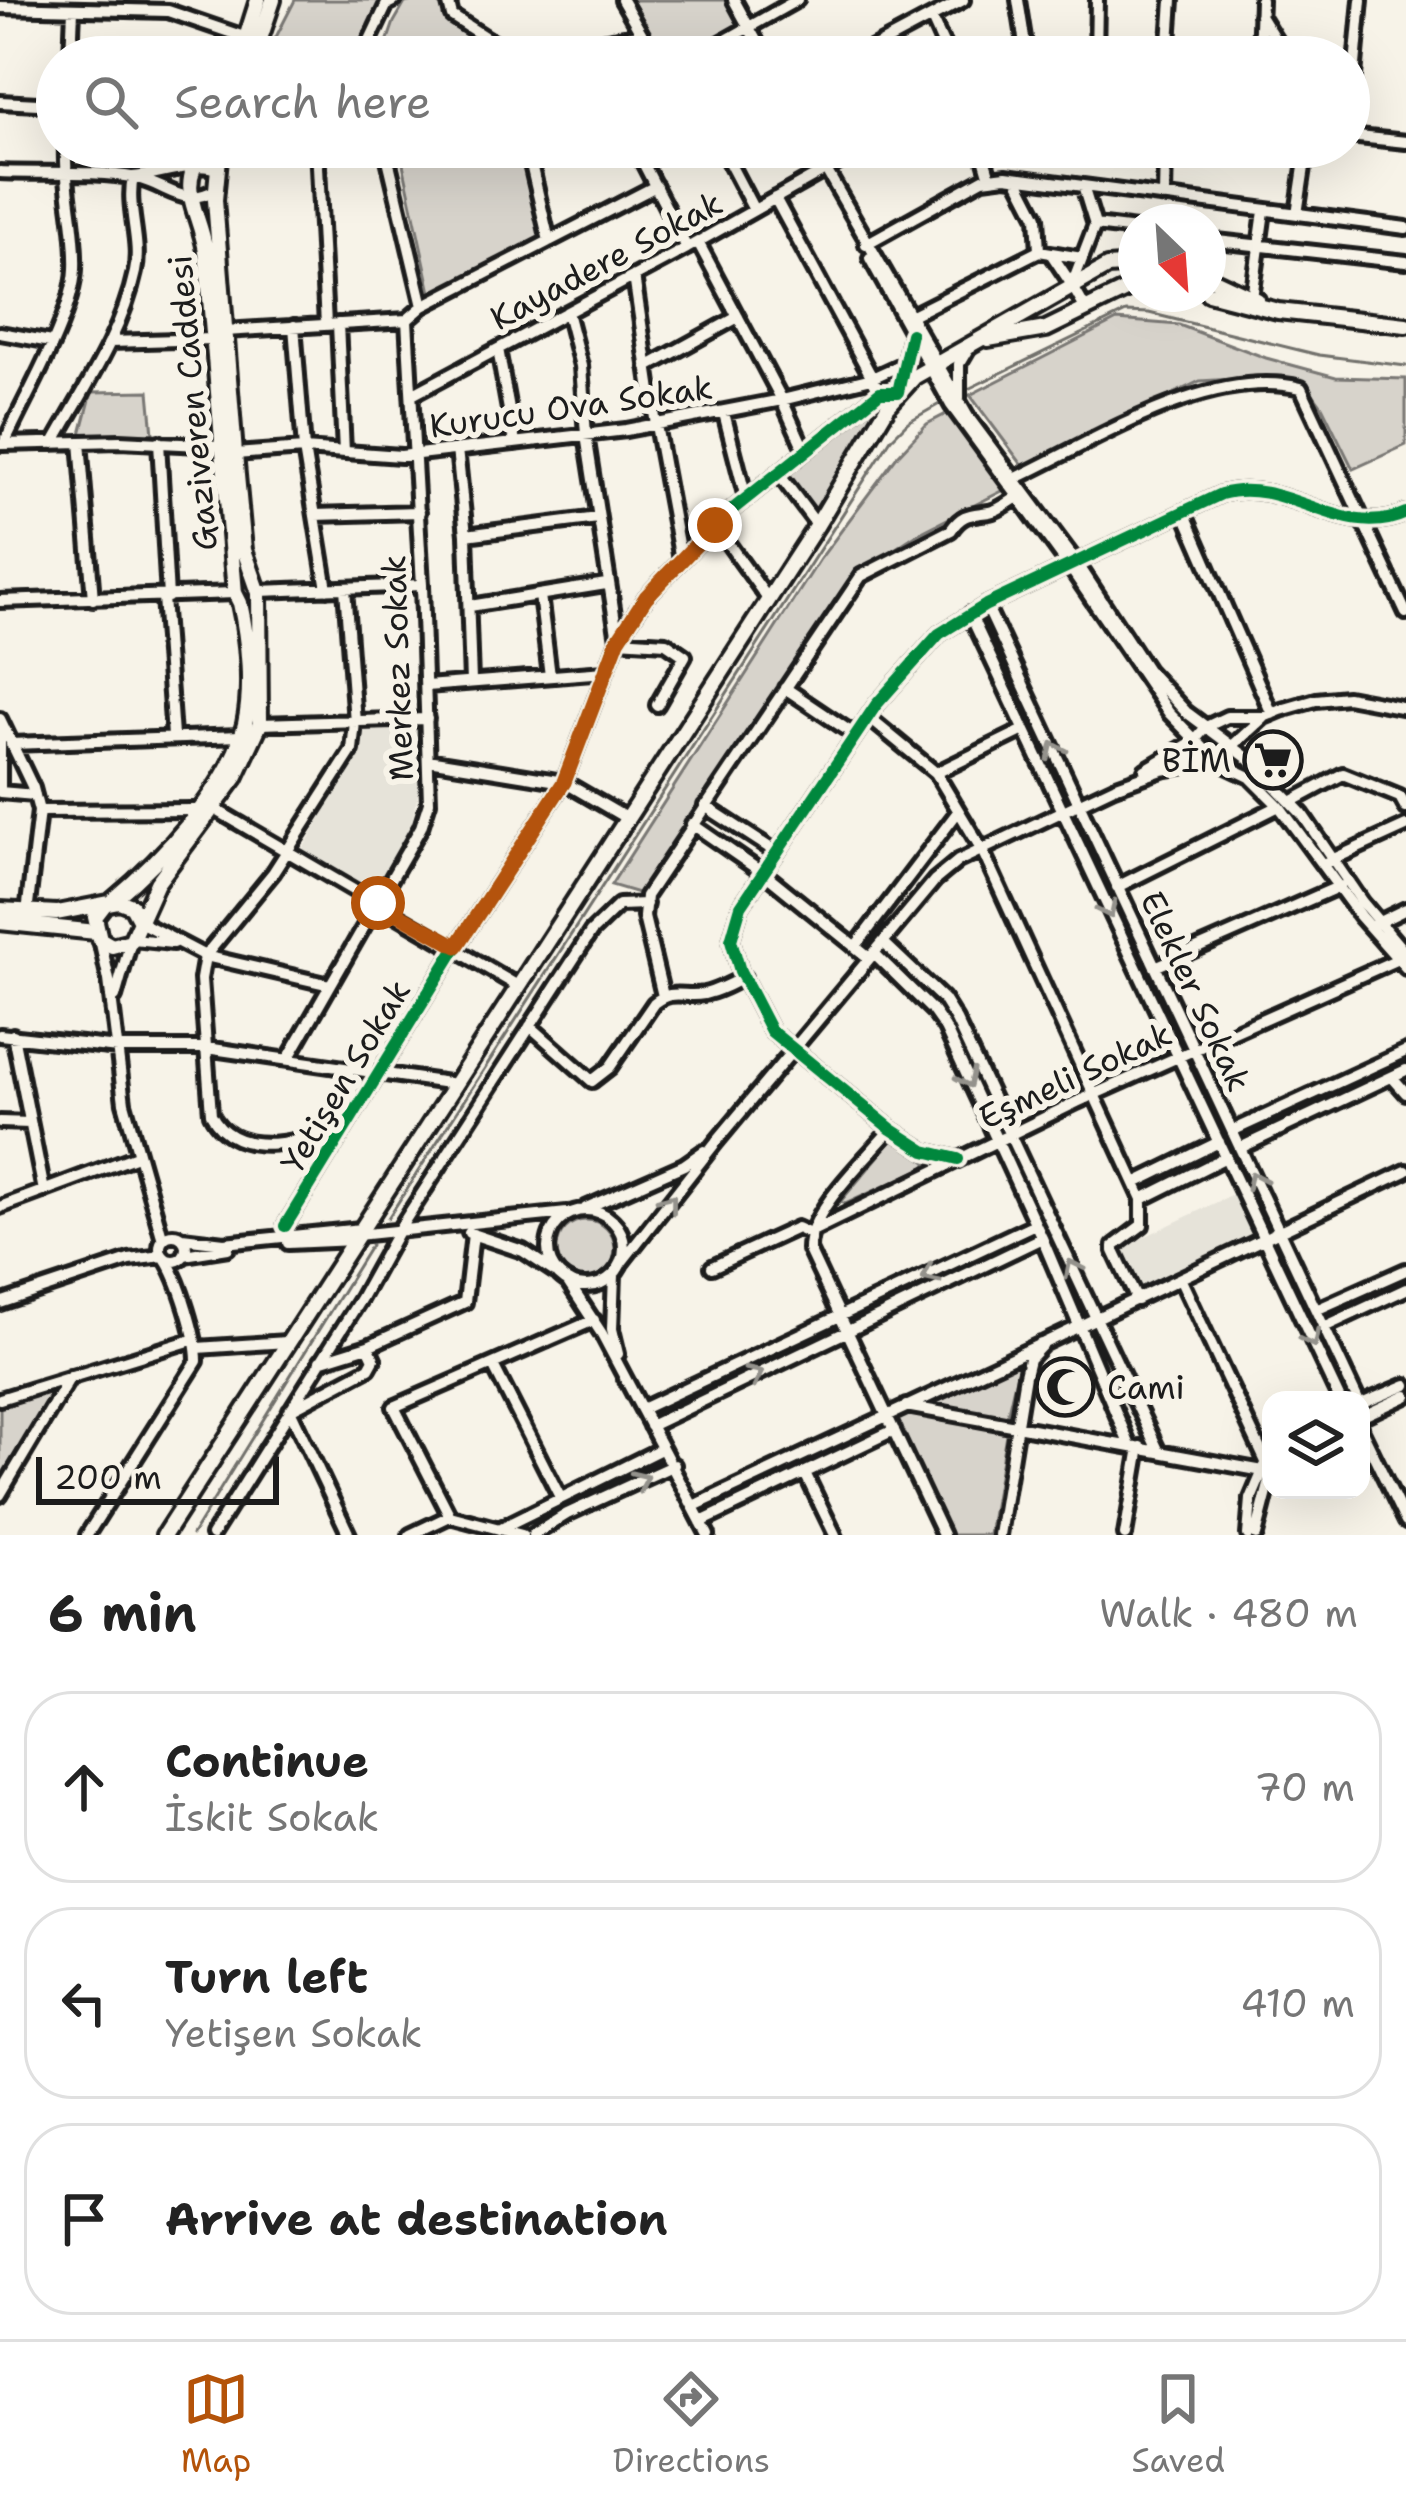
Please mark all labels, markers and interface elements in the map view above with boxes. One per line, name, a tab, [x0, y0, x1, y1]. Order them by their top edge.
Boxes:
search box	[36, 36, 1370, 168]
icon: search	[78, 69, 144, 135]
text: Search here	[174, 72, 431, 132]
street label: Kayadere Sokak	[482, 180, 730, 341]
north arrow	[1118, 204, 1226, 312]
street label: Gaziveren Caddesi	[157, 253, 228, 553]
street label: Kurucu Ova Sokak	[427, 364, 716, 449]
route end	[688, 498, 742, 552]
street label: Merkez Sokak	[371, 554, 424, 782]
supermarket icon: BİM	[1242, 729, 1304, 791]
place label: BİM	[1162, 738, 1231, 783]
one-way arrow	[1046, 741, 1069, 762]
route start	[351, 876, 405, 930]
street label: Elekler Sokak	[1129, 884, 1262, 1099]
one-way arrow	[1094, 898, 1118, 919]
street label: Yetişen Sokak	[270, 971, 421, 1181]
street label: Eşmeli Sokak	[971, 1011, 1179, 1140]
one-way arrow	[953, 1066, 977, 1088]
one-way arrow	[1246, 1171, 1269, 1192]
one-way arrow	[655, 1194, 676, 1216]
one-way arrow	[1064, 1259, 1087, 1280]
one-way arrow	[920, 1261, 942, 1284]
one-way arrow	[1297, 1326, 1320, 1348]
mosque icon: Cami	[1034, 1356, 1096, 1418]
place label: Cami	[1107, 1365, 1185, 1410]
one-way arrow	[743, 1366, 764, 1390]
map controls	[1262, 1391, 1370, 1499]
button: layers	[1262, 1391, 1370, 1499]
scale bar	[36, 1451, 279, 1504]
text: 200 m	[54, 1455, 162, 1500]
one-way arrow	[628, 1471, 650, 1495]
text: 6 min	[48, 1579, 197, 1647]
text: Walk · 480 m	[1099, 1587, 1358, 1639]
text: Continue	[165, 1731, 369, 1791]
icon: ahead	[51, 1754, 117, 1820]
text: 70 m	[1254, 1761, 1355, 1813]
text: İskit Sokak	[165, 1791, 379, 1843]
text: Turn left	[165, 1947, 368, 2007]
icon: left	[51, 1970, 117, 2036]
text: 410 m	[1240, 1977, 1355, 2029]
text: Yetişen Sokak	[165, 2007, 423, 2059]
icon: arrive	[51, 2186, 117, 2252]
text: Arrive at destination	[165, 2189, 668, 2249]
tab: Map	[181, 2366, 251, 2483]
tab: Directions	[613, 2366, 770, 2483]
tab: Saved	[1132, 2366, 1225, 2483]

